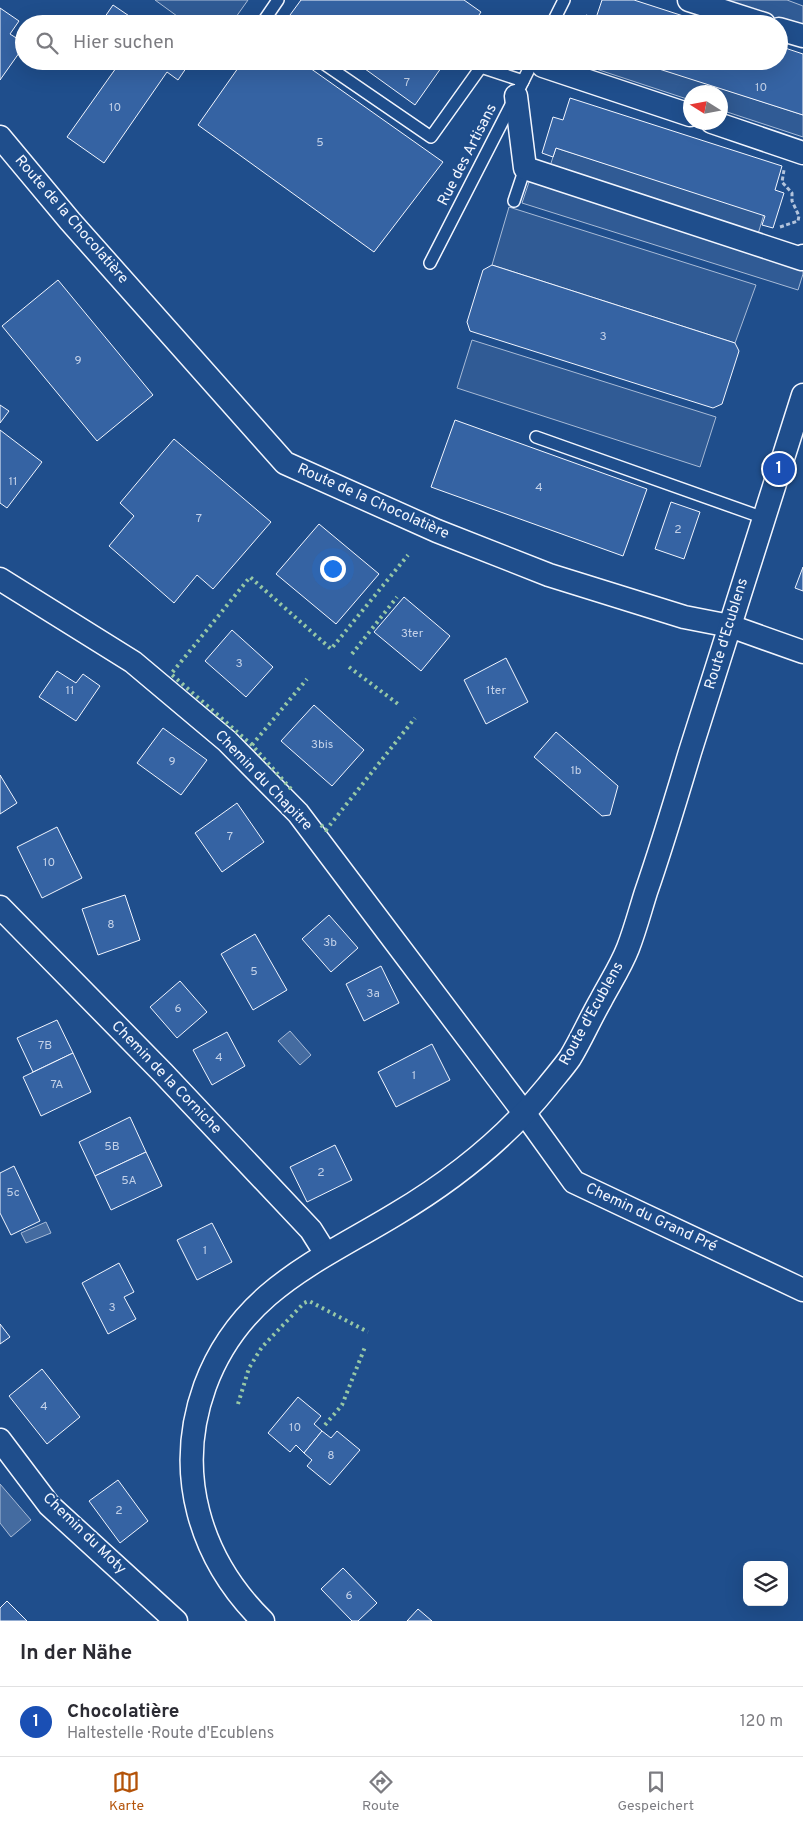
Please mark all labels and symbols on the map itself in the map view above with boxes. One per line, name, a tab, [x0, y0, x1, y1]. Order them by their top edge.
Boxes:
house number: 7	[404, 75, 410, 91]
house number: 10	[755, 80, 767, 96]
north arrow	[683, 85, 728, 130]
house number: 10	[109, 100, 121, 116]
street label: Rue des Artisans	[434, 101, 502, 209]
house number: 5	[316, 135, 324, 151]
street label: Route de la Chocolatière	[10, 152, 132, 288]
house number: 3	[599, 329, 607, 345]
house number: 9	[74, 353, 82, 369]
pin: 1	[763, 450, 795, 488]
street label: Route de la Chocolatière	[294, 460, 452, 544]
house number: 11	[9, 474, 17, 490]
house number: 4	[535, 480, 543, 496]
house number: 7	[196, 511, 202, 527]
house number: 2	[674, 522, 682, 538]
your location	[320, 556, 346, 582]
street label: Route d'Ecublens	[701, 576, 753, 692]
house number: 3ter	[401, 626, 424, 642]
house number: 3	[235, 656, 243, 672]
house number: 11	[66, 683, 74, 699]
house number: 1ter	[486, 683, 506, 699]
street label: Chemin du Chapitre	[210, 727, 316, 835]
house number: 3bis	[311, 737, 333, 753]
house number: 9	[168, 754, 176, 770]
house number: 1b	[570, 763, 582, 779]
house number: 7	[227, 829, 233, 845]
house number: 10	[43, 855, 55, 871]
house number: 8	[107, 917, 115, 933]
house number: 3b	[323, 935, 337, 951]
street label: Route d'Ecublens	[556, 959, 628, 1069]
house number: 5	[250, 964, 258, 980]
house number: 3a	[366, 986, 380, 1002]
house number: 6	[174, 1001, 182, 1017]
street label: Chemin de la Corniche	[107, 1017, 225, 1139]
house number: 7B	[38, 1038, 52, 1054]
house number: 4	[215, 1050, 223, 1066]
house number: 1	[412, 1068, 416, 1084]
house number: 7A	[50, 1077, 64, 1093]
house number: 5B	[104, 1139, 120, 1155]
house number: 2	[317, 1165, 325, 1181]
house number: 5A	[121, 1173, 137, 1189]
street label: Chemin du Grand Pré	[582, 1179, 720, 1257]
house number: 5c	[6, 1185, 20, 1201]
house number: 1	[203, 1243, 207, 1259]
house number: 3	[108, 1300, 116, 1316]
house number: 4	[40, 1399, 48, 1415]
house number: 10	[289, 1420, 301, 1436]
house number: 8	[327, 1448, 335, 1464]
street label: Chemin du Moty	[38, 1489, 130, 1579]
house number: 2	[115, 1503, 123, 1519]
house number: 6	[345, 1588, 353, 1604]

